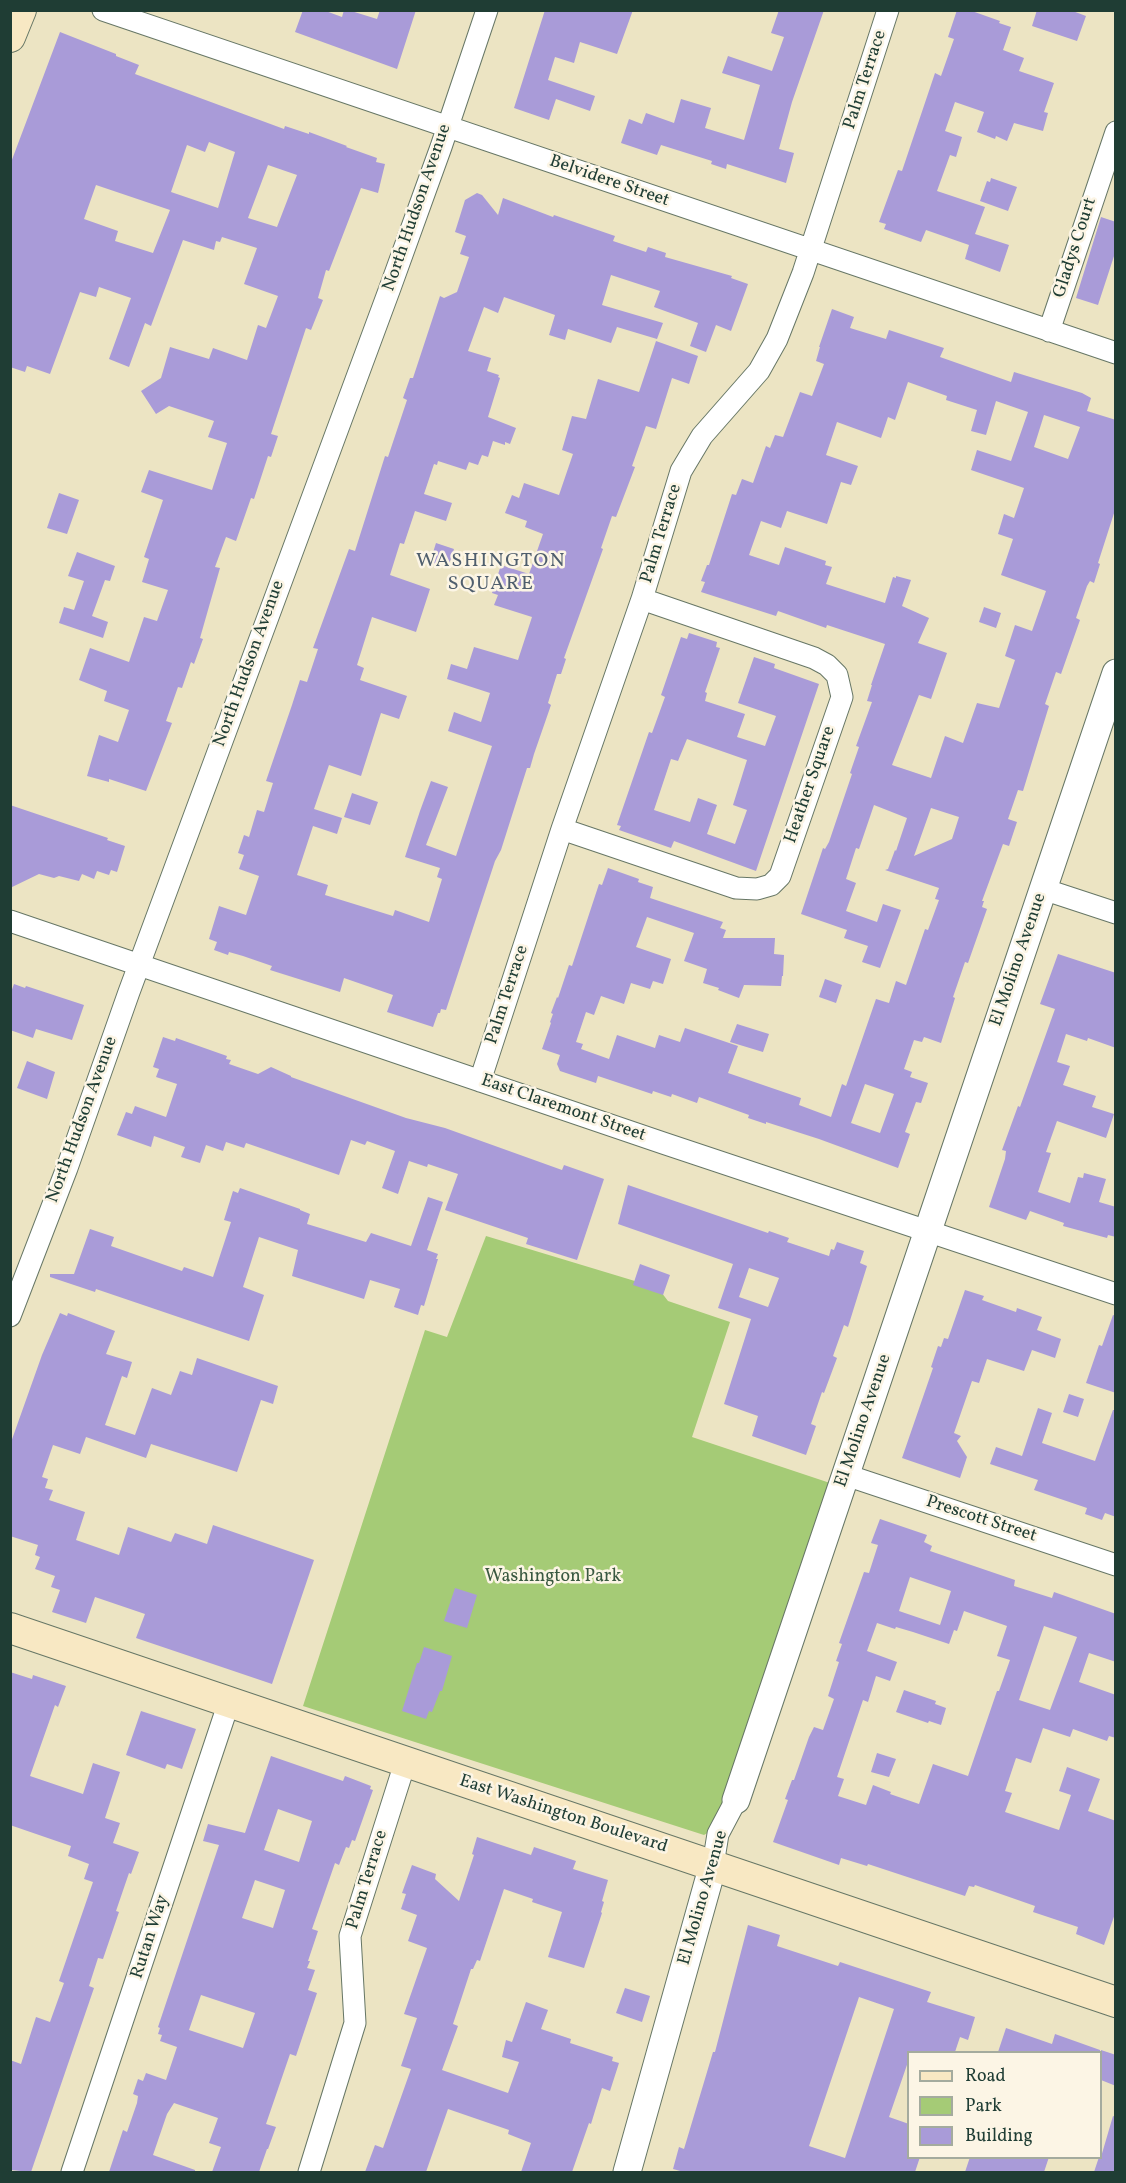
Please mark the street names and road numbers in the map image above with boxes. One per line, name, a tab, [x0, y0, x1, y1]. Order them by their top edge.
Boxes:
street label: Palm Terrace	[840, 28, 892, 132]
street label: North Hudson Avenue	[379, 122, 457, 294]
street label: Belvidere Street	[546, 151, 672, 213]
street label: Gladys Court	[1050, 195, 1102, 301]
street label: Palm Terrace	[637, 482, 687, 586]
street label: North Hudson Avenue	[210, 578, 290, 750]
street label: Heather Square	[781, 724, 841, 846]
street label: El Molino Avenue	[986, 891, 1052, 1029]
street label: Palm Terrace	[482, 943, 534, 1047]
street label: North Hudson Avenue	[43, 1034, 123, 1206]
street label: East Claremont Street	[478, 1071, 648, 1147]
street label: El Molino Avenue	[831, 1352, 897, 1490]
street label: Prescott Street	[923, 1492, 1039, 1548]
street label: East Washington Boulevard	[456, 1771, 670, 1859]
street label: Palm Terrace	[343, 1828, 393, 1932]
street label: El Molino Avenue	[674, 1828, 734, 1968]
street label: Rutan Way	[127, 1892, 175, 1982]

